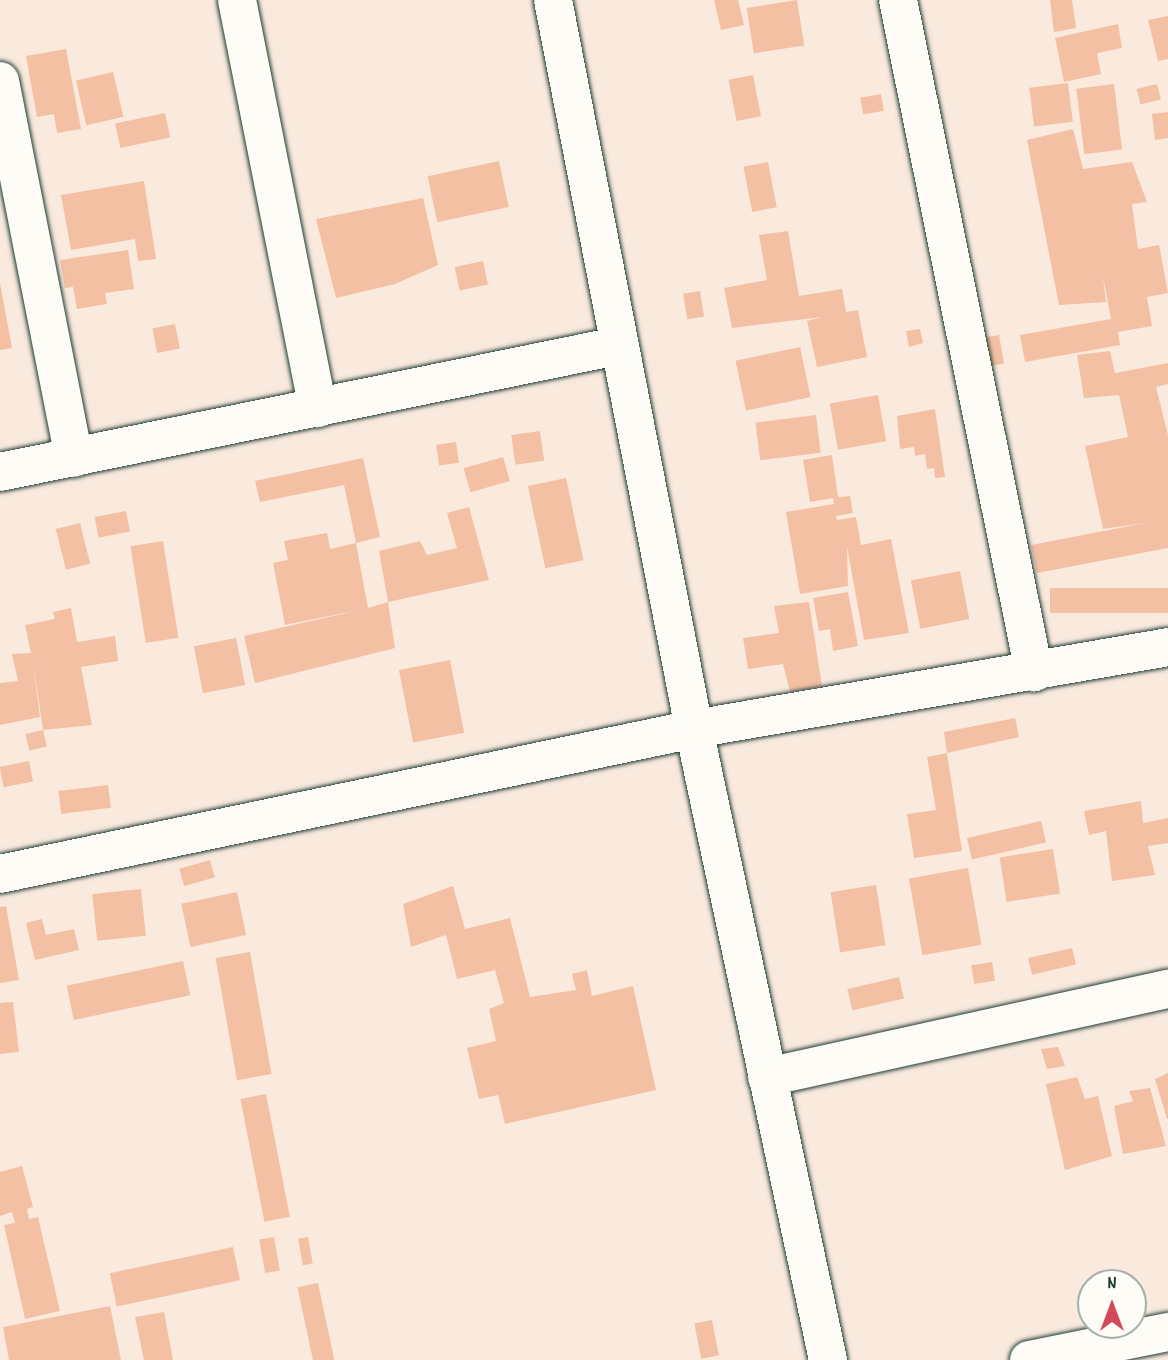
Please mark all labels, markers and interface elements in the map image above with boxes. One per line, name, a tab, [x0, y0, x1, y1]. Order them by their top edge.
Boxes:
north arrow	[1077, 1269, 1147, 1339]
text: N	[1107, 1271, 1117, 1298]

